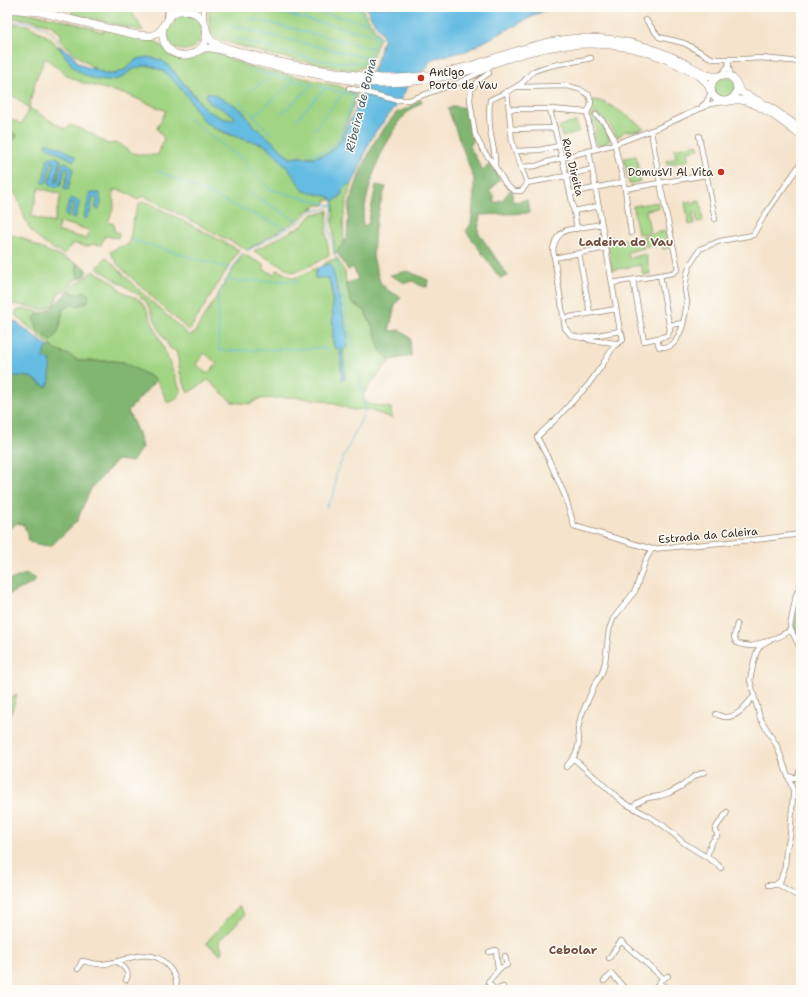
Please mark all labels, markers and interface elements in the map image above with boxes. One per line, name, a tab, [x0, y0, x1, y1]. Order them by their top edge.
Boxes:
water label: Ribeira de Boina	[342, 56, 380, 154]
place label: Antigo Porto de Vau	[429, 65, 498, 93]
marker: Antigo Porto de Vau	[416, 73, 426, 83]
street label: Rua Direita	[558, 136, 587, 198]
place label: DomusVi Al Vita	[628, 165, 713, 180]
marker: DomusVi Al Vita	[716, 167, 726, 177]
district label: Ladeira do Vau	[579, 234, 673, 250]
street label: Estrada da Caleira	[658, 524, 759, 547]
district label: Cebolar	[549, 942, 598, 958]

